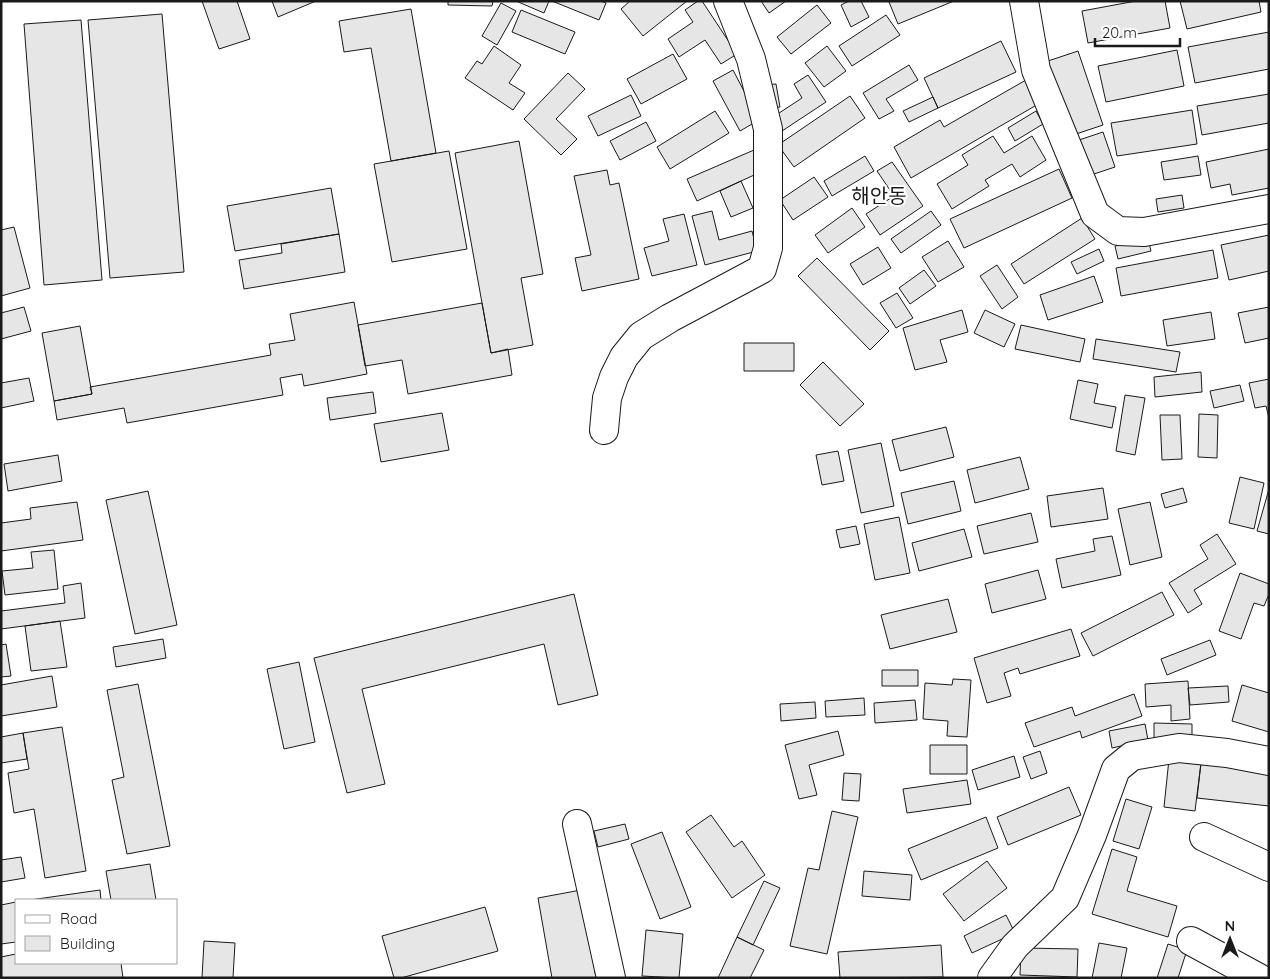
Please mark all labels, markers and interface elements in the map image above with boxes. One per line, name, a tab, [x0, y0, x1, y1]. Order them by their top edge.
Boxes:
scale bar	[1095, 15, 1180, 47]
text: 20 m	[1102, 23, 1137, 42]
district label: 해안동	[851, 183, 907, 208]
legend	[15, 899, 178, 964]
text: Road	[60, 909, 97, 928]
north arrow	[1205, 914, 1255, 964]
text: N	[1225, 917, 1235, 935]
text: Building	[60, 934, 115, 953]

